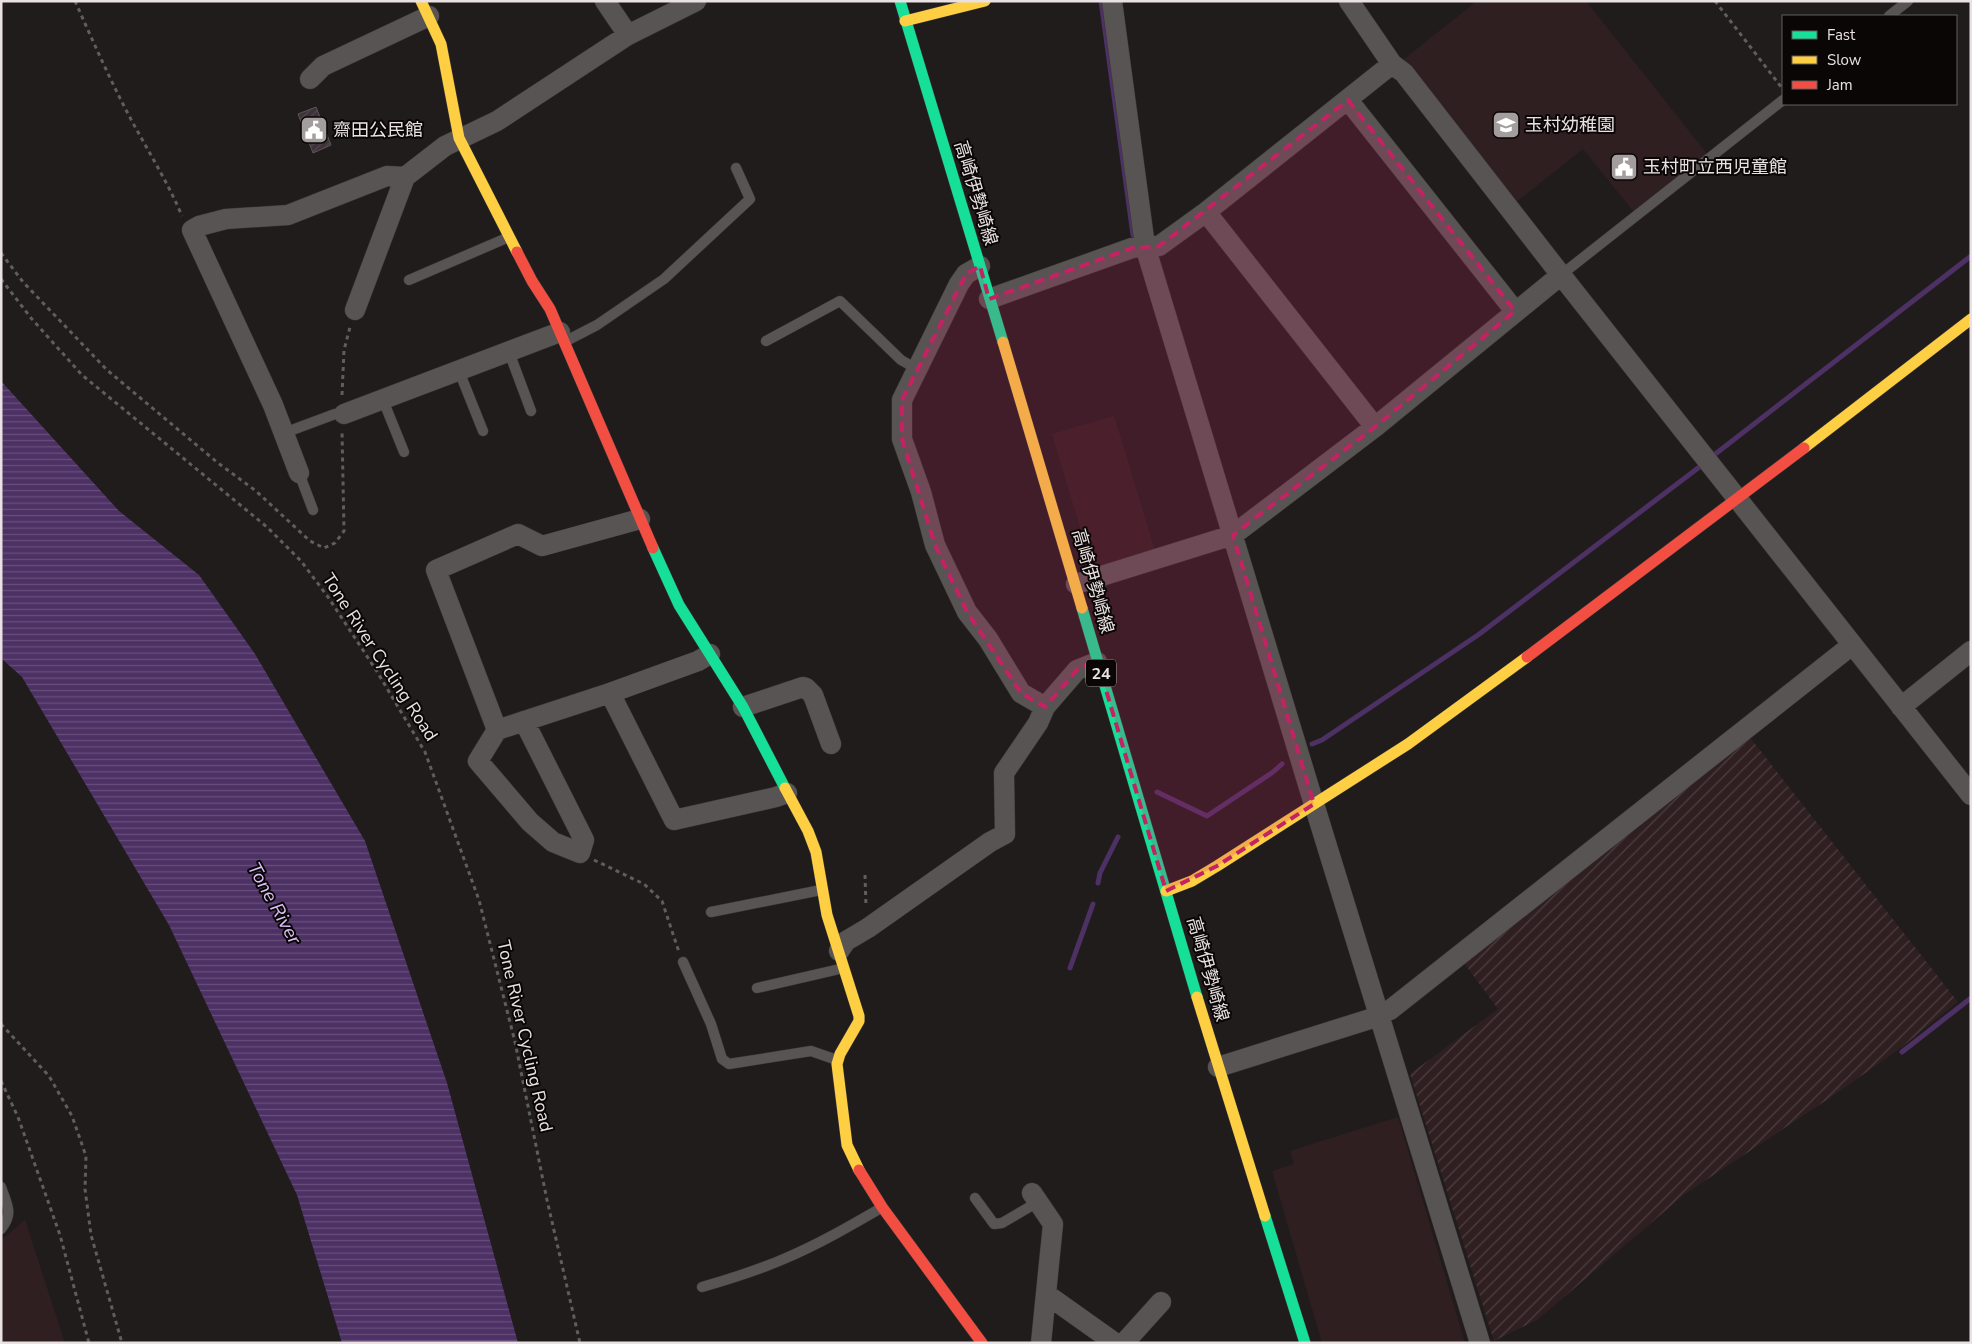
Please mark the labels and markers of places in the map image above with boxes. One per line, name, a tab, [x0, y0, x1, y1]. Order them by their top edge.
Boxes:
school or university icon: 玉村幼稚園	[1491, 110, 1521, 140]
place label: 玉村幼稚園	[1525, 113, 1615, 137]
public building icon: 齋田公民館	[299, 115, 329, 145]
place label: 齋田公民館	[333, 118, 423, 142]
public building icon: 玉村町立西児童館	[1609, 152, 1639, 182]
place label: 玉村町立西児童館	[1643, 155, 1787, 179]

